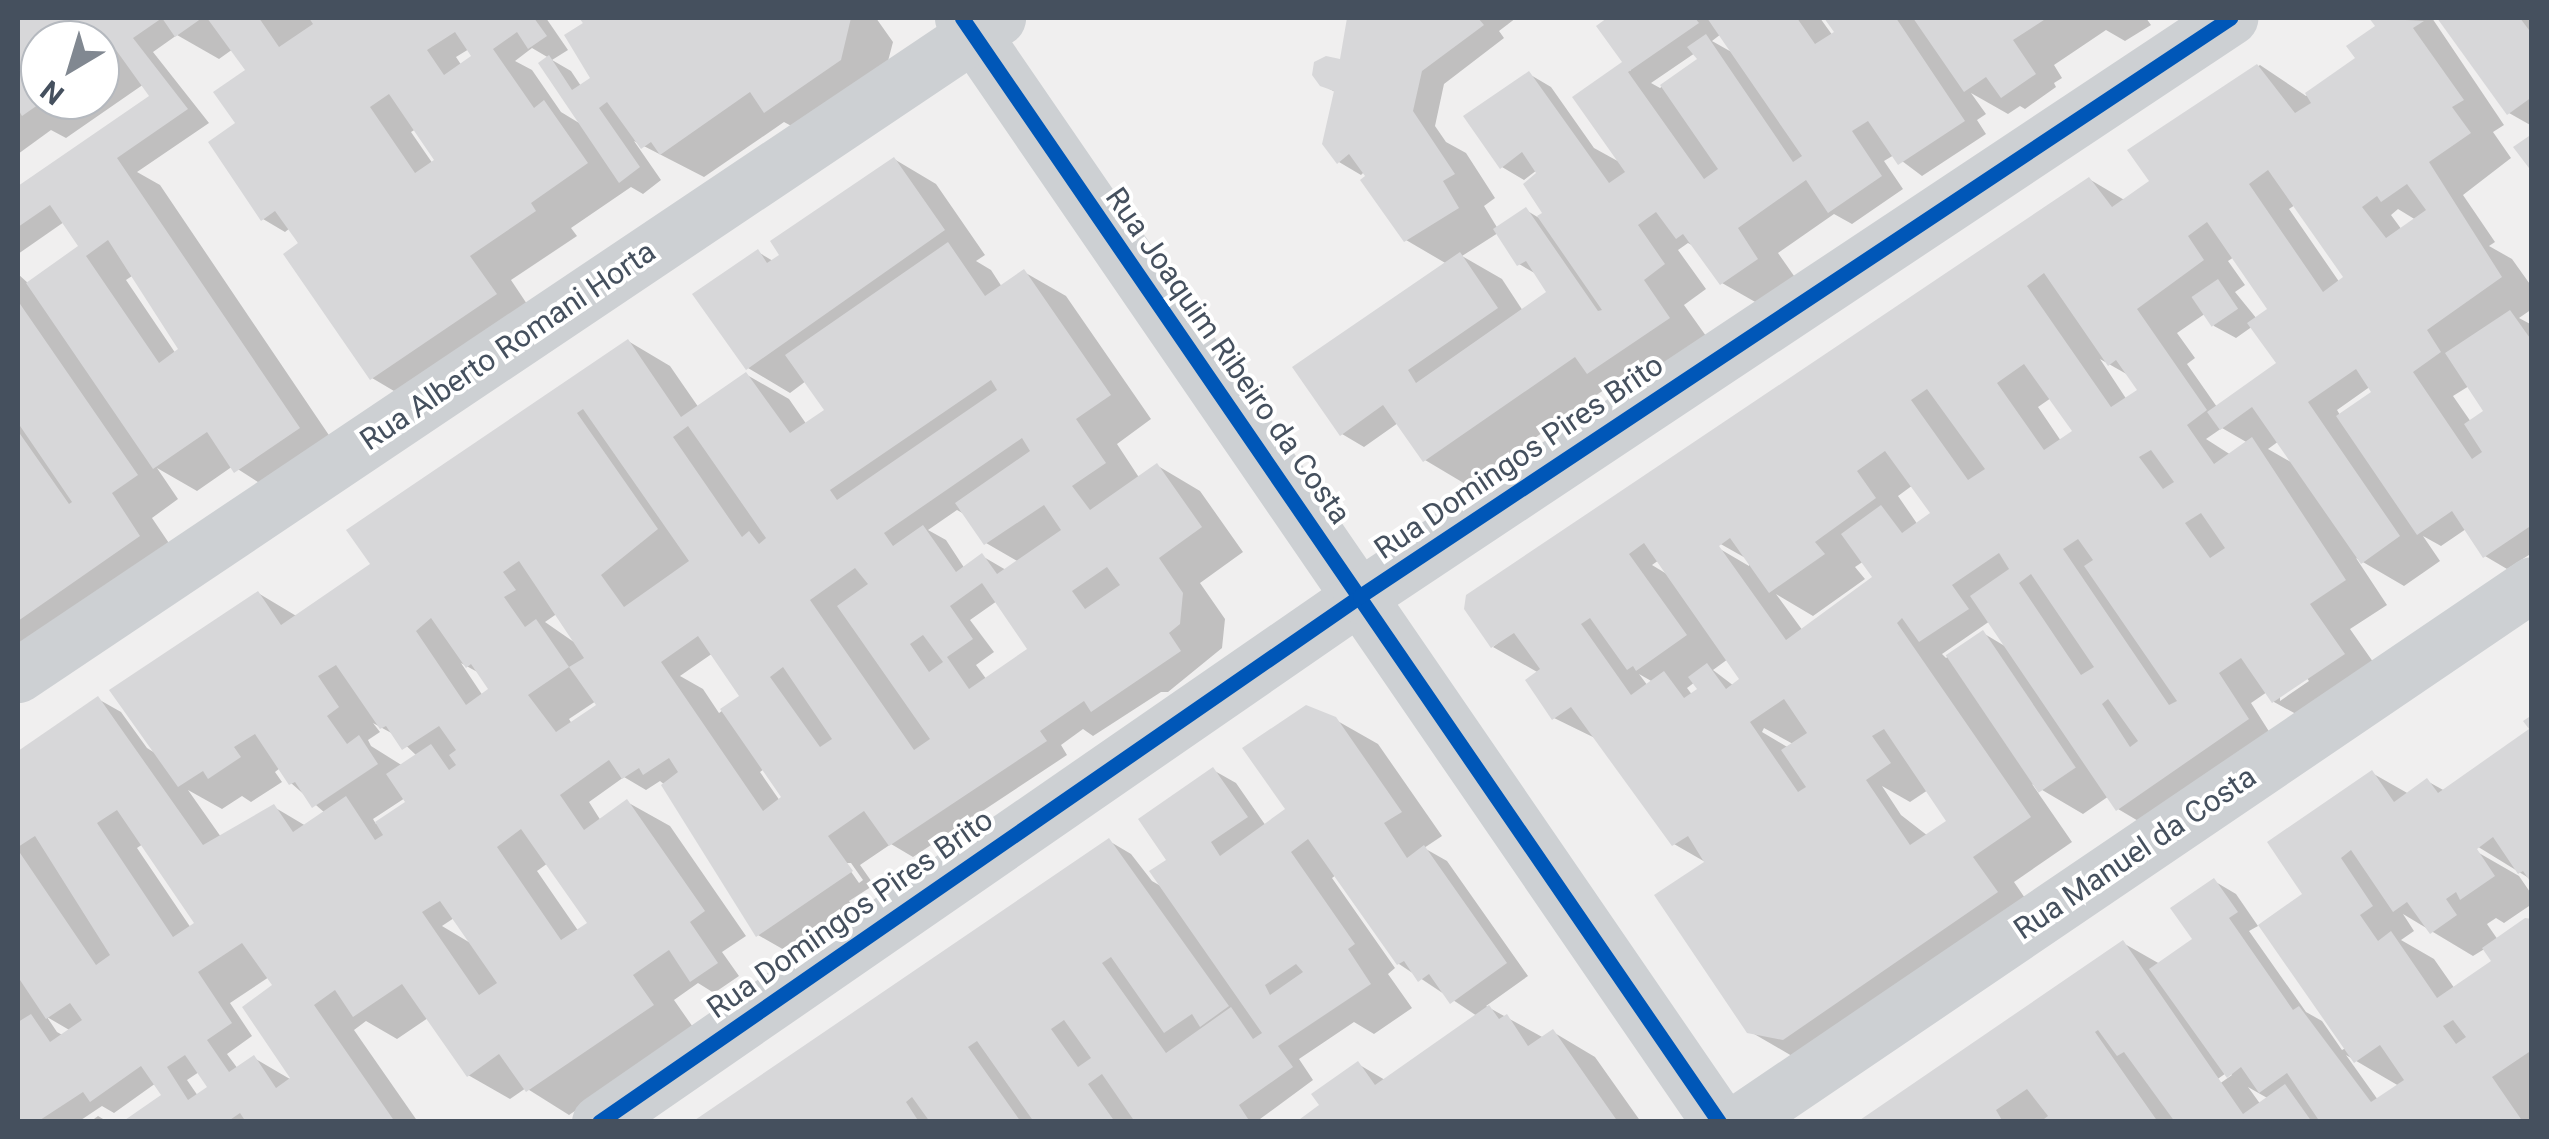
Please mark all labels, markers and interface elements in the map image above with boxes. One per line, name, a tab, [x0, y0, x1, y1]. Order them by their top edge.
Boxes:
north arrow	[20, 20, 120, 120]
text: N	[35, 73, 70, 112]
street label: Rua Joaquim Ribeiro da Costa	[1098, 181, 1358, 531]
street label: Rua Alberto Romani Horta	[353, 234, 663, 458]
street label: Rua Domingos Pires Brito	[1368, 347, 1670, 567]
street label: Rua Manuel da Costa	[2007, 759, 2263, 947]
street label: Rua Domingos Pires Brito	[700, 802, 1000, 1026]

